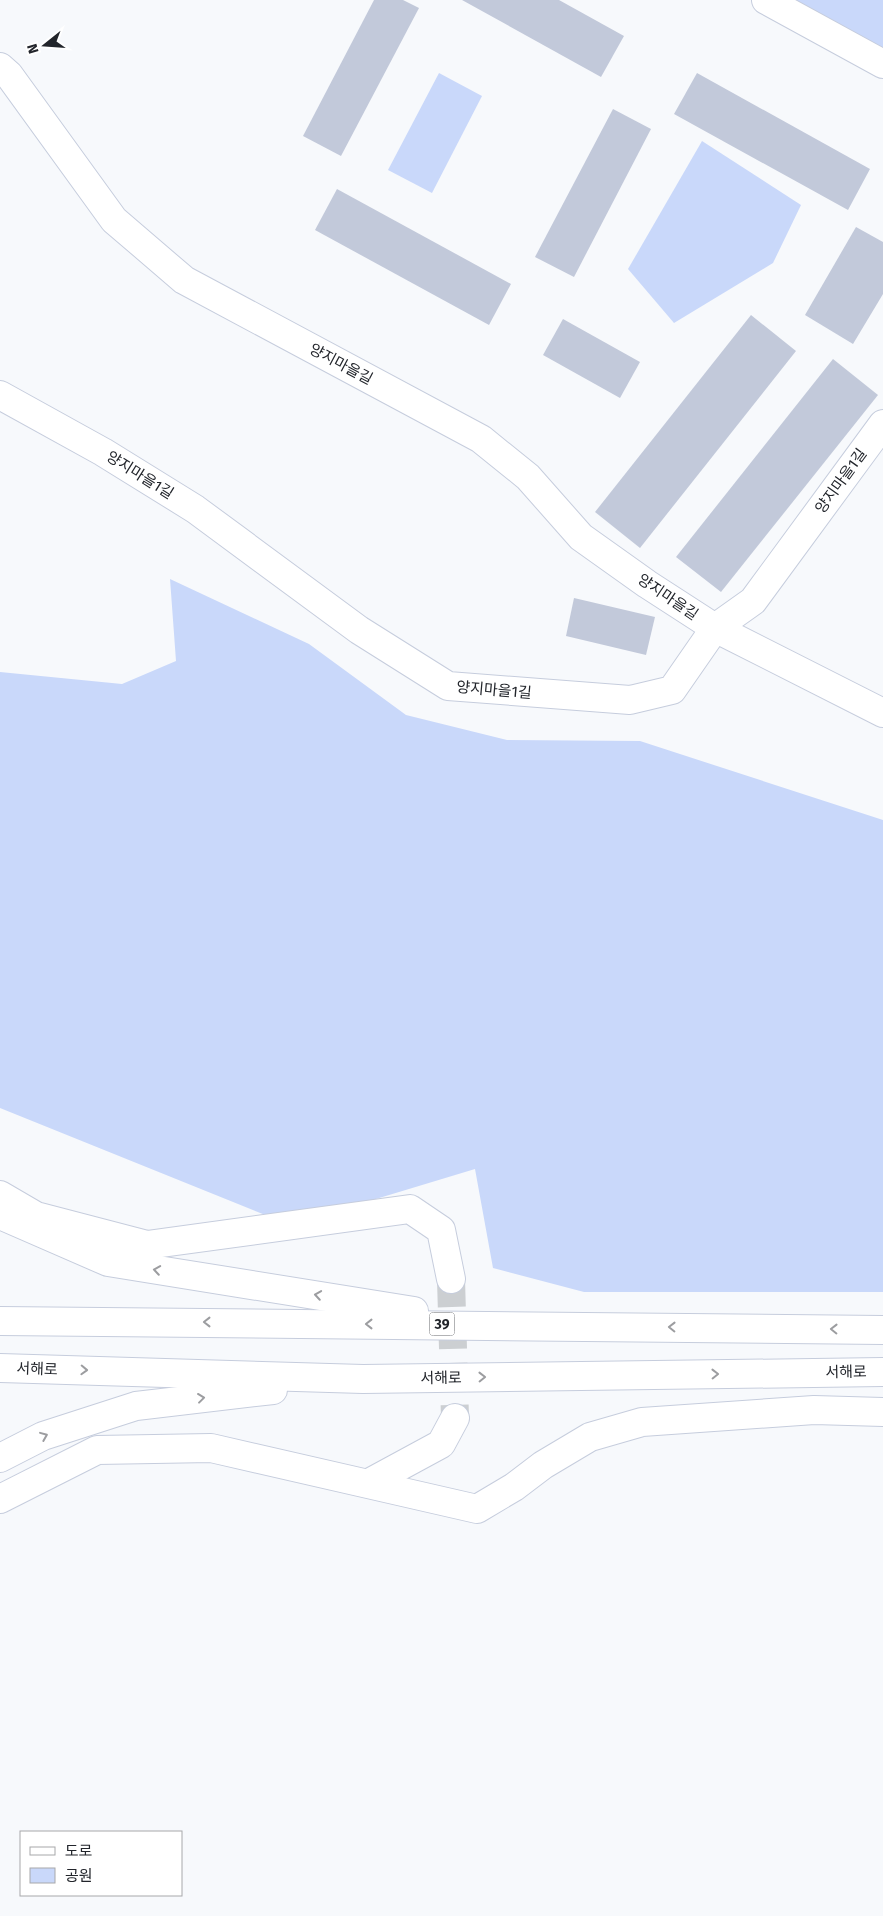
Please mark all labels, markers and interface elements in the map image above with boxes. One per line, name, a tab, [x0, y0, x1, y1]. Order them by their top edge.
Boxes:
north arrow	[20, 20, 70, 70]
text: N	[24, 42, 43, 56]
street label: 양지마을길	[306, 340, 376, 388]
street label: 양지마을1길	[812, 445, 870, 517]
street label: 양지마을1길	[103, 447, 177, 503]
street label: 양지마을길	[634, 570, 702, 624]
street label: 양지마을1길	[456, 678, 532, 702]
one-way arrow	[153, 1265, 161, 1276]
one-way arrow	[314, 1291, 322, 1301]
road number: 39	[430, 1312, 454, 1336]
one-way arrow	[203, 1317, 211, 1328]
one-way arrow	[365, 1319, 373, 1329]
one-way arrow	[668, 1322, 676, 1332]
one-way arrow	[830, 1324, 838, 1334]
street label: 서해로	[16, 1359, 58, 1379]
street label: 서해로	[825, 1363, 867, 1381]
one-way arrow	[80, 1365, 88, 1375]
street label: 서해로	[420, 1369, 462, 1387]
one-way arrow	[711, 1369, 719, 1379]
one-way arrow	[478, 1372, 486, 1382]
one-way arrow	[197, 1394, 205, 1404]
one-way arrow	[39, 1432, 48, 1443]
legend	[20, 1831, 182, 1896]
text: 도로	[65, 1842, 93, 1860]
text: 공원	[65, 1867, 93, 1885]

